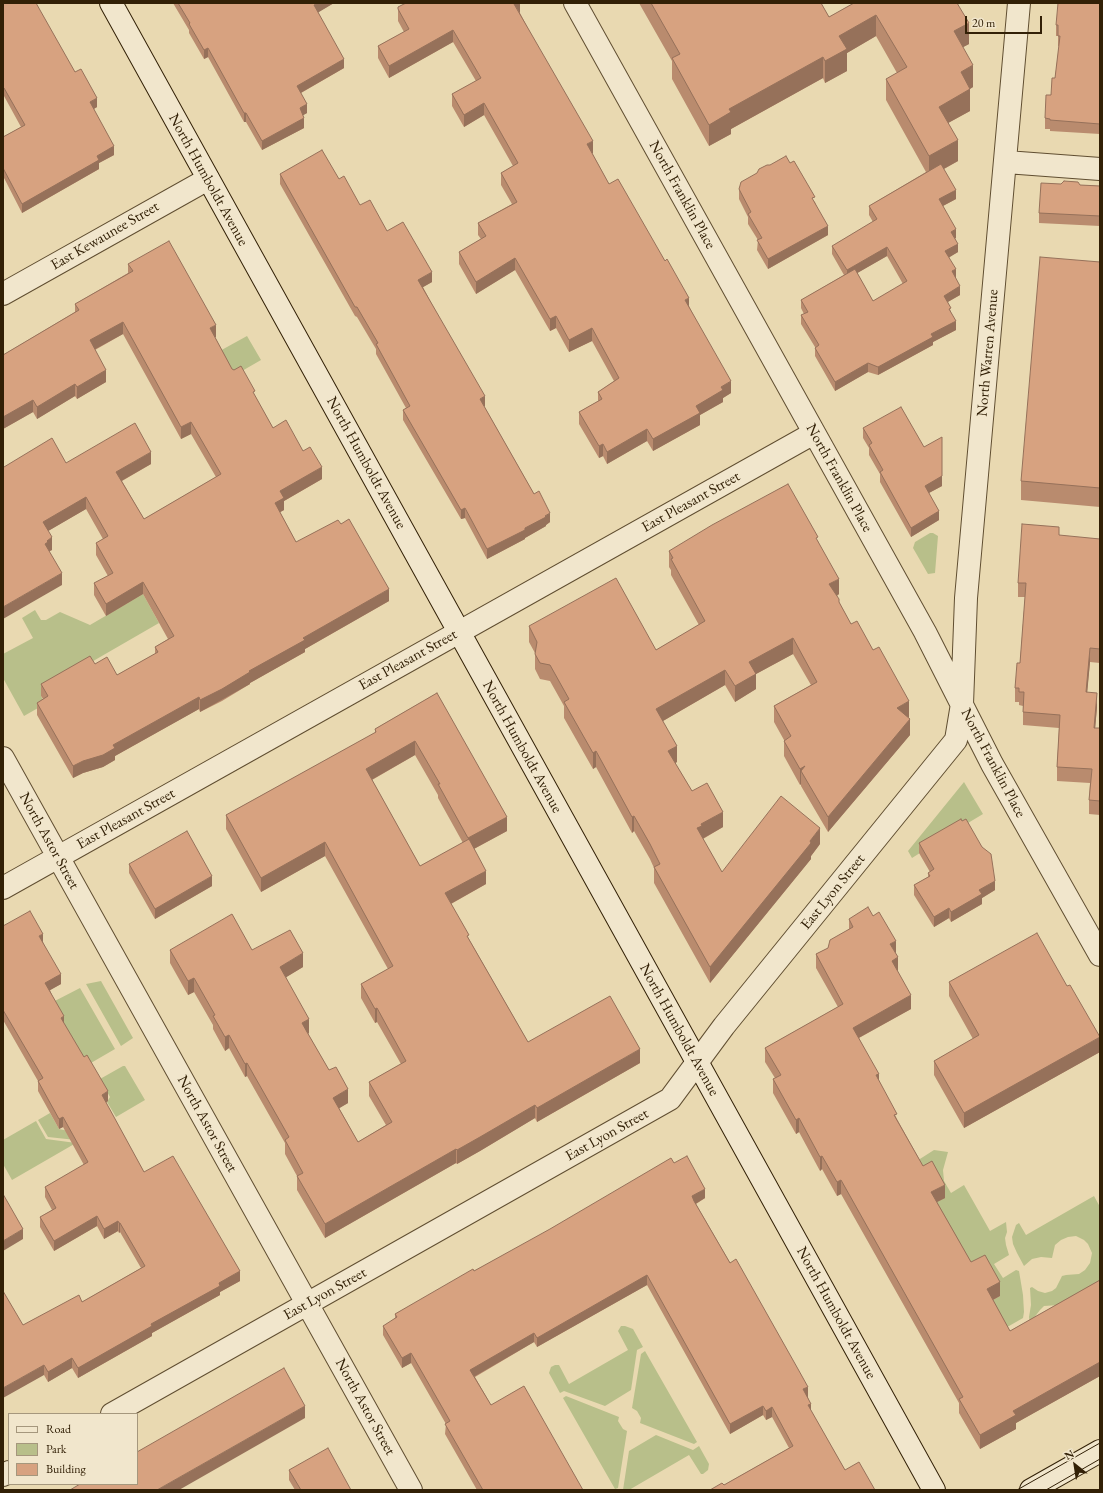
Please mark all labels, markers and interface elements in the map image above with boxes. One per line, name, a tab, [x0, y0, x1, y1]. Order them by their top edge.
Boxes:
scale bar	[967, 8, 1044, 34]
text: 20 m	[972, 15, 995, 31]
street label: North Humboldt Avenue	[164, 111, 252, 249]
street label: North Franklin Place	[645, 138, 719, 252]
street label: East Kewaunee Street	[48, 198, 162, 274]
street label: North Warren Avenue	[973, 289, 1003, 417]
street label: North Humboldt Avenue	[322, 394, 410, 532]
street label: North Franklin Place	[802, 421, 876, 535]
street label: East Pleasant Street	[639, 468, 743, 536]
street label: East Pleasant Street	[356, 626, 460, 694]
street label: North Humboldt Avenue	[478, 678, 566, 816]
street label: North Franklin Place	[957, 705, 1029, 821]
street label: East Pleasant Street	[74, 785, 178, 853]
street label: North Astor Street	[15, 789, 83, 893]
street label: East Lyon Street	[797, 851, 869, 933]
street label: North Humboldt Avenue	[635, 961, 723, 1099]
street label: North Astor Street	[173, 1072, 241, 1176]
street label: East Lyon Street	[562, 1105, 652, 1165]
street label: North Humboldt Avenue	[792, 1244, 880, 1382]
street label: East Lyon Street	[280, 1264, 370, 1324]
street label: North Astor Street	[331, 1355, 399, 1459]
legend	[8, 1413, 138, 1485]
text: Road	[46, 1421, 71, 1437]
text: Park	[46, 1441, 66, 1457]
north arrow	[1055, 1445, 1095, 1485]
text: N	[1062, 1446, 1076, 1463]
text: Building	[46, 1461, 86, 1477]

